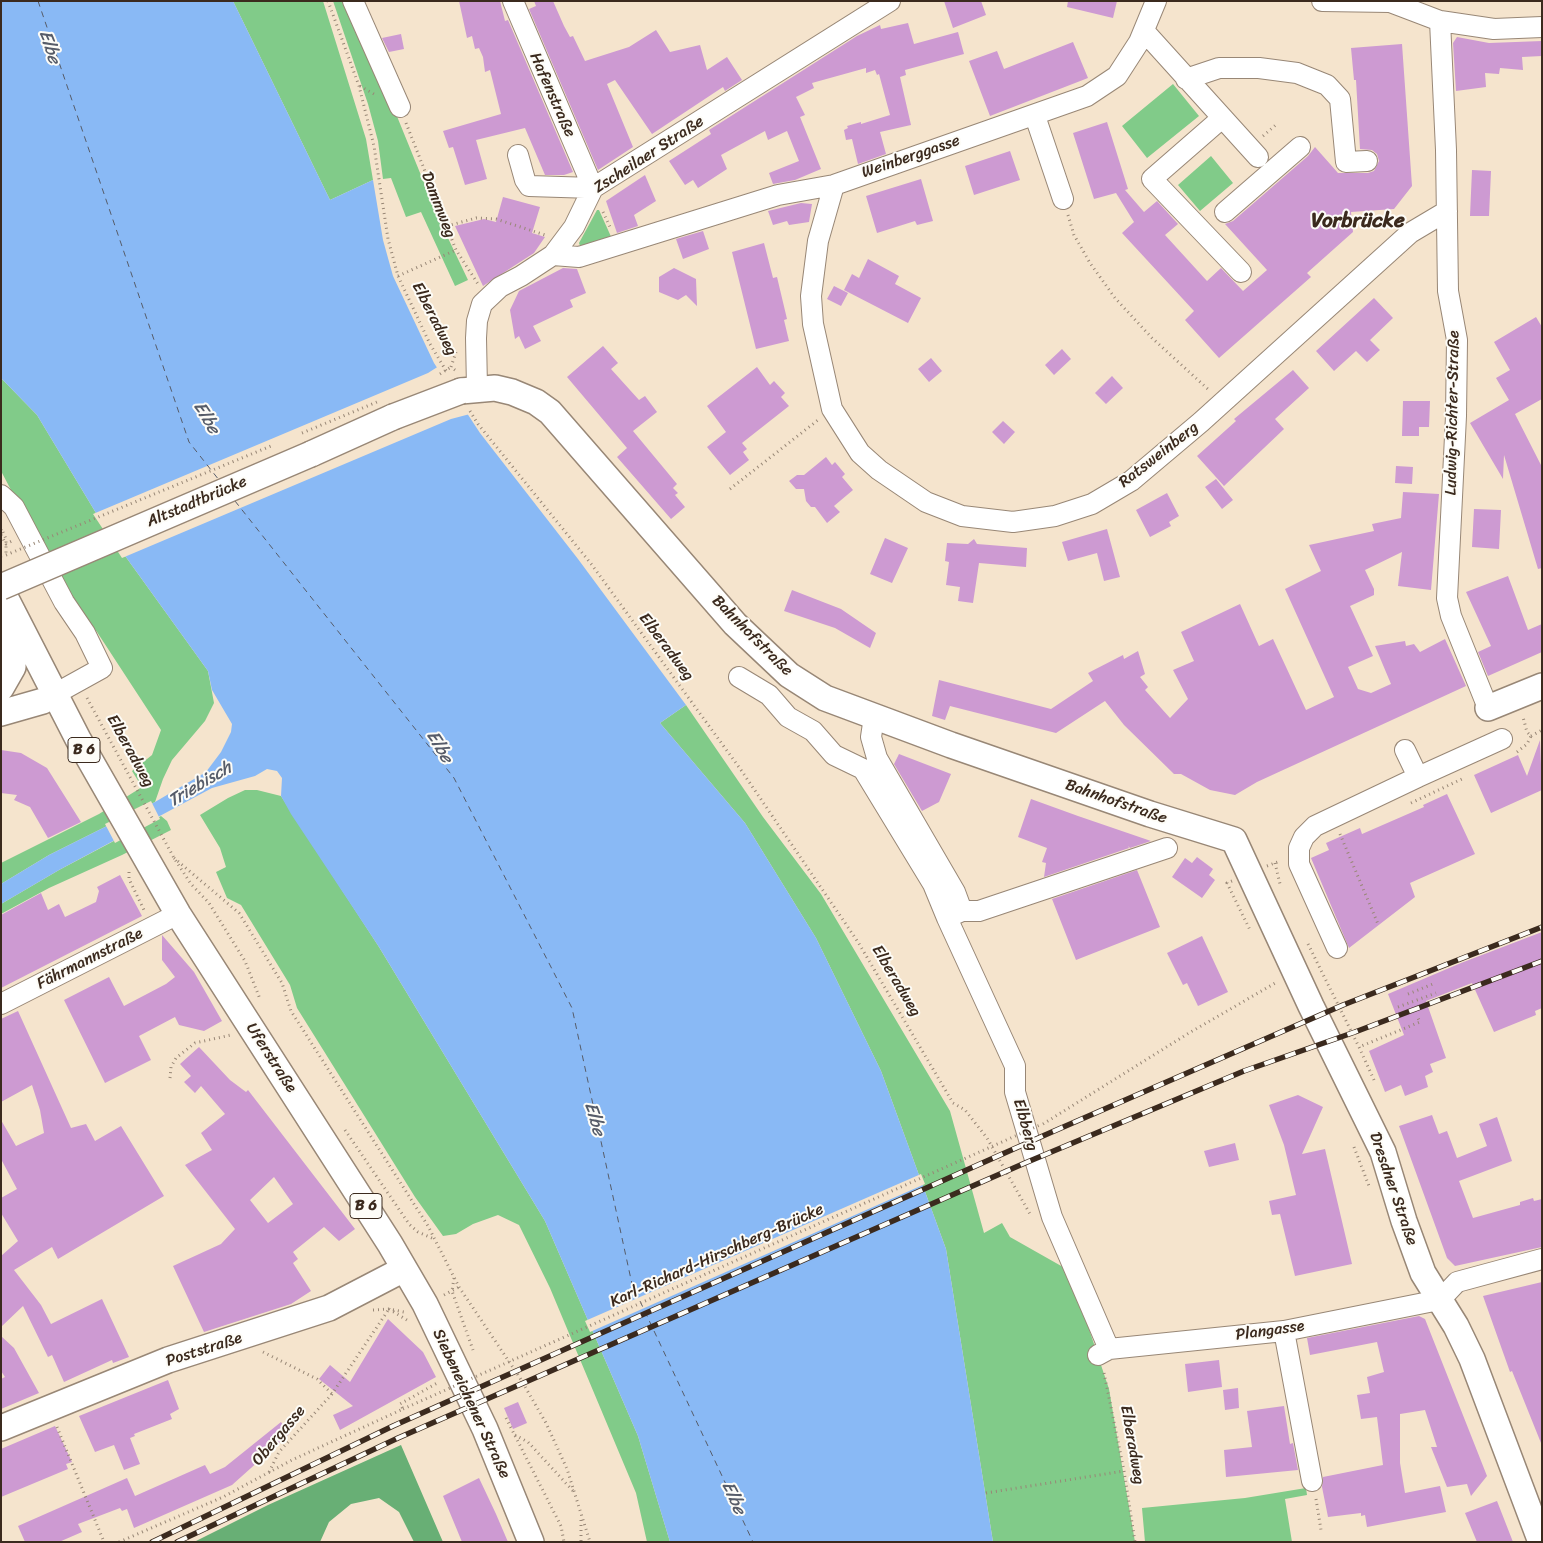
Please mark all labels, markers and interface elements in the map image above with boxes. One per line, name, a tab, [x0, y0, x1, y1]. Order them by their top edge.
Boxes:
water label: Elbe	[33, 28, 65, 66]
street label: Hafenstraße	[525, 50, 579, 140]
street label: Zscheilaer Straße	[590, 112, 708, 198]
street label: Weinberggasse	[859, 131, 963, 183]
street label: Dammweg	[417, 169, 459, 241]
district label: Vorbrücke	[1311, 209, 1405, 235]
street label: Elberadweg	[407, 279, 461, 359]
street label: Ludwig-Richter-Straße	[1442, 330, 1464, 496]
water label: Elbe	[188, 398, 224, 438]
street label: Ratsweinberg	[1115, 418, 1203, 492]
street label: Altstadtbrücke	[144, 472, 250, 532]
street label: Bahnhofstraße	[708, 592, 796, 680]
street label: Elberadweg	[634, 609, 698, 685]
street label: Elberadweg	[102, 711, 158, 791]
water label: Elbe	[421, 727, 457, 767]
road number: B 6	[68, 738, 100, 762]
water label: Triebisch	[164, 758, 236, 812]
street label: Bahnhofstraße	[1063, 776, 1169, 828]
street label: Fährmannstraße	[34, 924, 146, 994]
street label: Elberadweg	[867, 942, 925, 1020]
street label: Uferstraße	[241, 1019, 301, 1097]
street label: Elbberg	[1008, 1097, 1042, 1153]
water label: Elbe	[579, 1100, 609, 1138]
street label: Dresdner Straße	[1365, 1130, 1421, 1248]
road number: B 6	[350, 1194, 382, 1218]
street label: Karl-Richard-Hirschberg-Brücke	[607, 1200, 827, 1312]
street label: Plangasse	[1234, 1317, 1306, 1345]
street label: Siebeneichener Straße	[428, 1326, 514, 1482]
street label: Poststraße	[163, 1329, 245, 1371]
street label: Obergasse	[248, 1402, 310, 1470]
street label: Elberadweg	[1116, 1404, 1148, 1486]
water label: Elbe	[716, 1478, 750, 1518]

